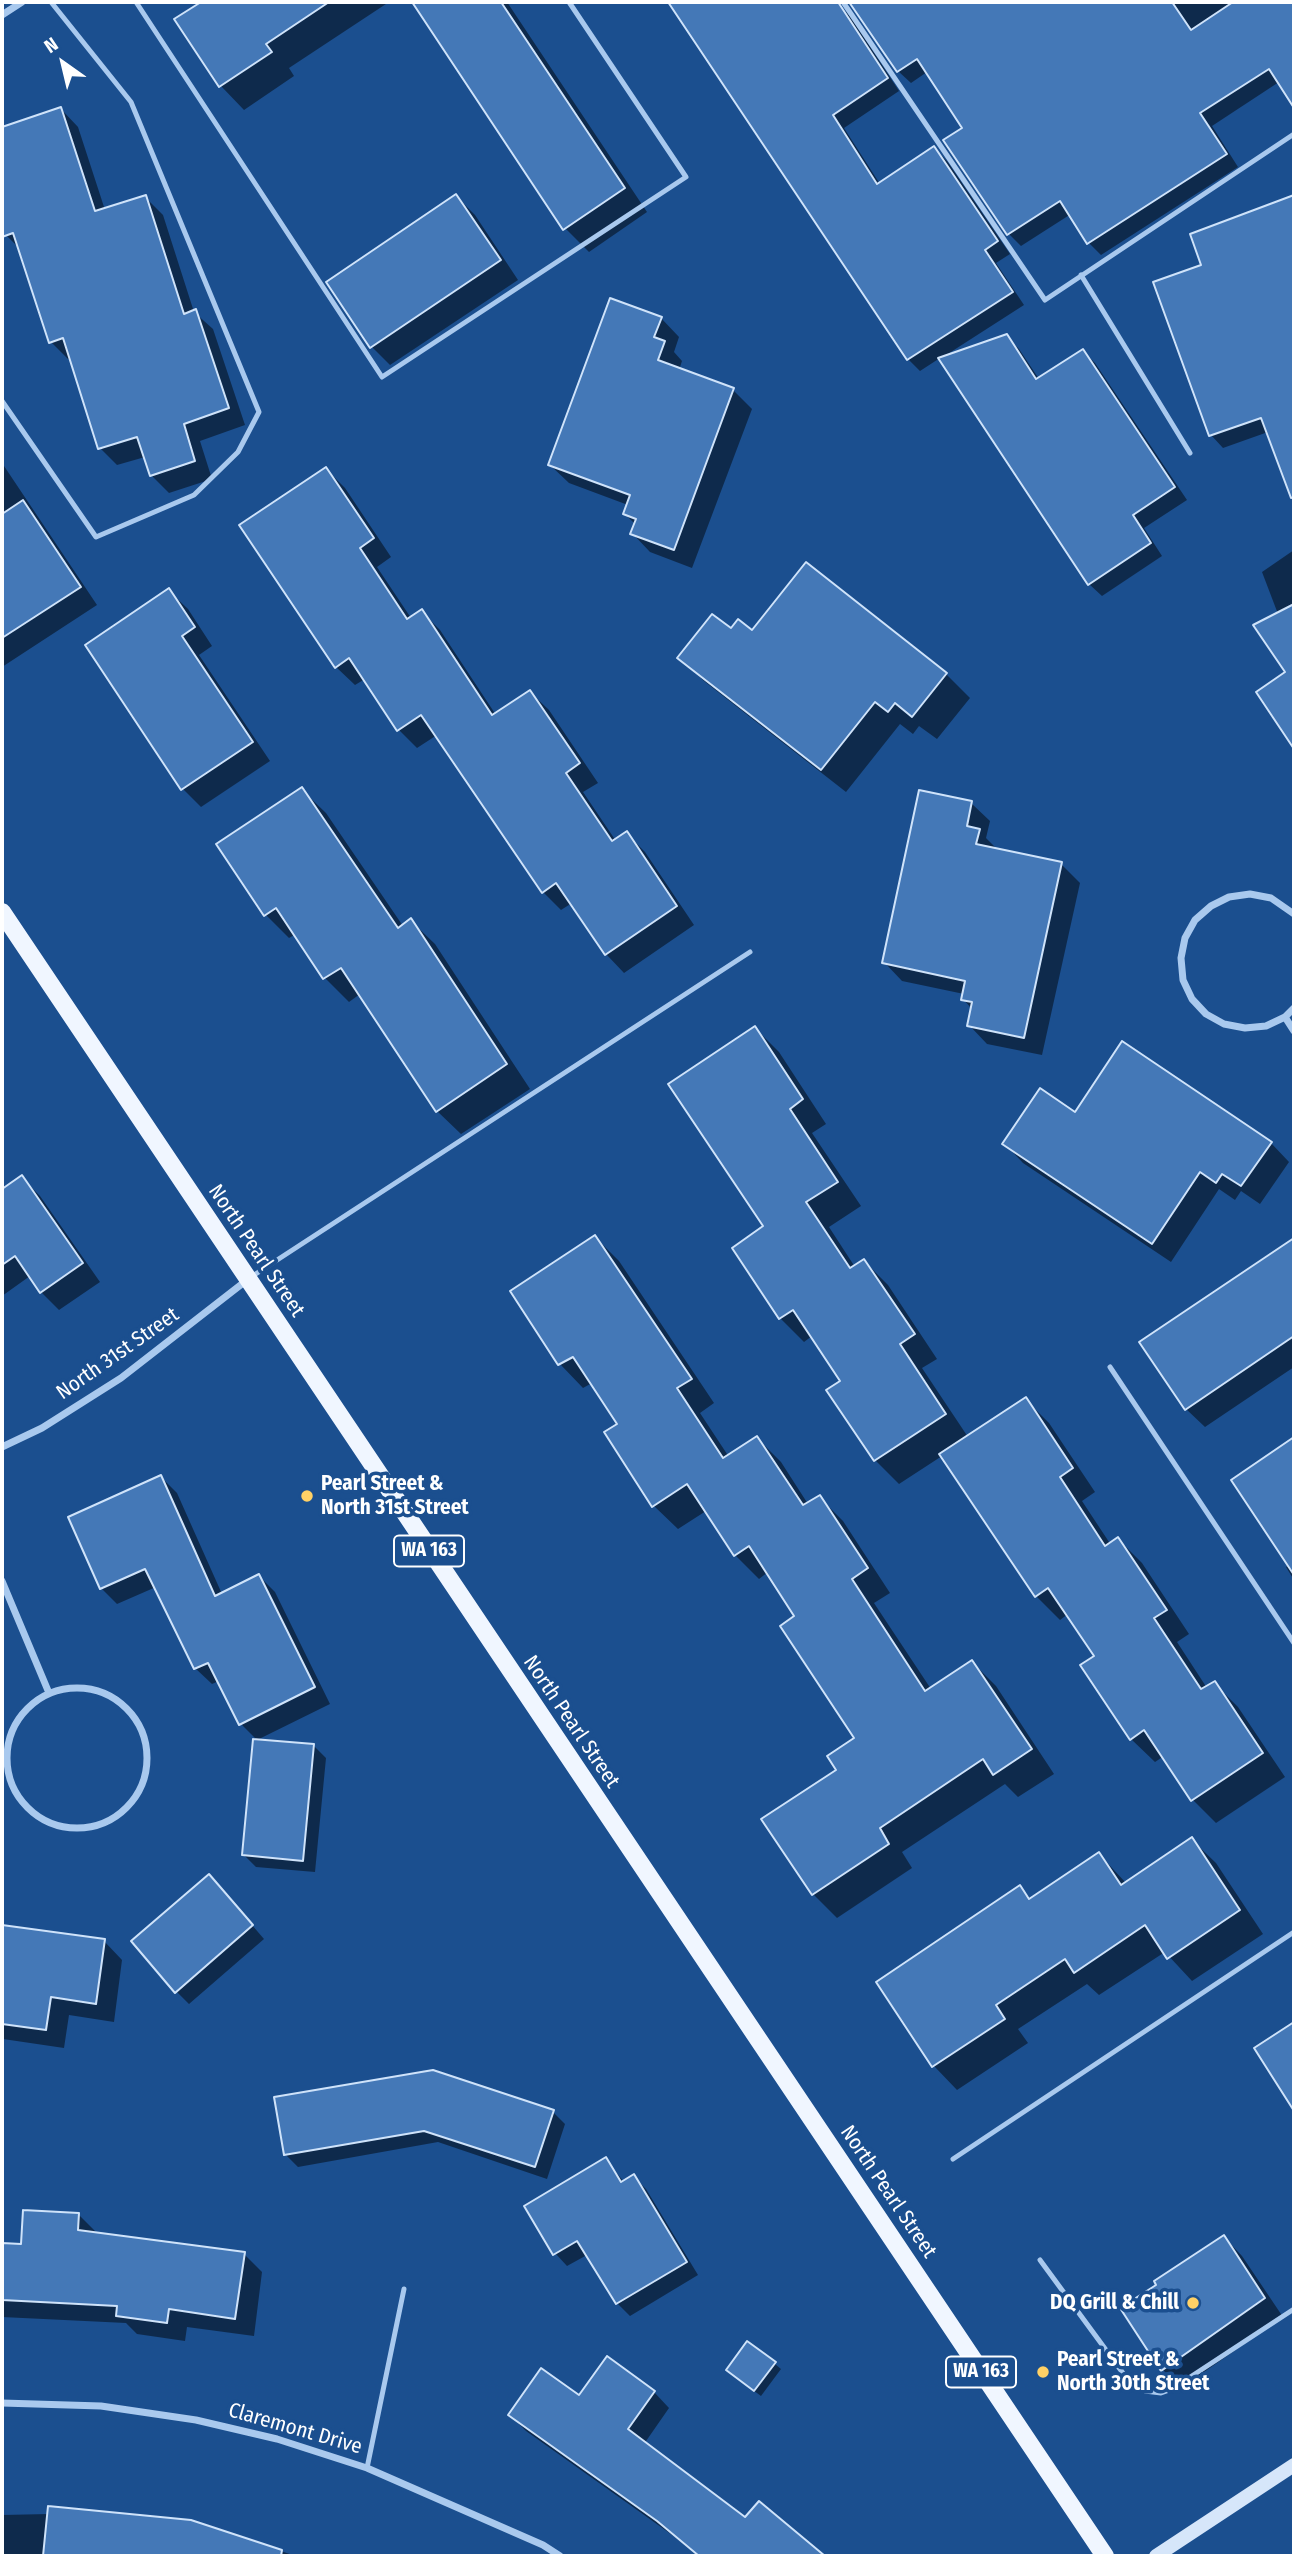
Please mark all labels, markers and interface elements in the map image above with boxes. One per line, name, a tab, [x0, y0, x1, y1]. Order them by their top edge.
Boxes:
north arrow	[28, 28, 98, 98]
text: N	[40, 32, 62, 58]
street label: North Pearl Street	[202, 1180, 310, 1322]
street label: North 31st Street	[52, 1303, 184, 1405]
place label: Pearl Street & North 31st Street	[321, 1471, 469, 1521]
marker: Pearl Street & North 31st Street	[299, 1488, 315, 1504]
road number: WA 163	[394, 1536, 464, 1567]
street label: North Pearl Street	[517, 1651, 625, 1793]
street label: North Pearl Street	[834, 2121, 942, 2263]
place label: DQ Grill & Chill	[1050, 2290, 1179, 2316]
marker: DQ Grill & Chill	[1185, 2295, 1201, 2311]
place label: Pearl Street & North 30th Street	[1057, 2347, 1209, 2397]
road number: WA 163	[946, 2356, 1016, 2388]
marker: Pearl Street & North 30th Street	[1035, 2364, 1051, 2380]
street label: Claremont Drive	[225, 2398, 365, 2460]

